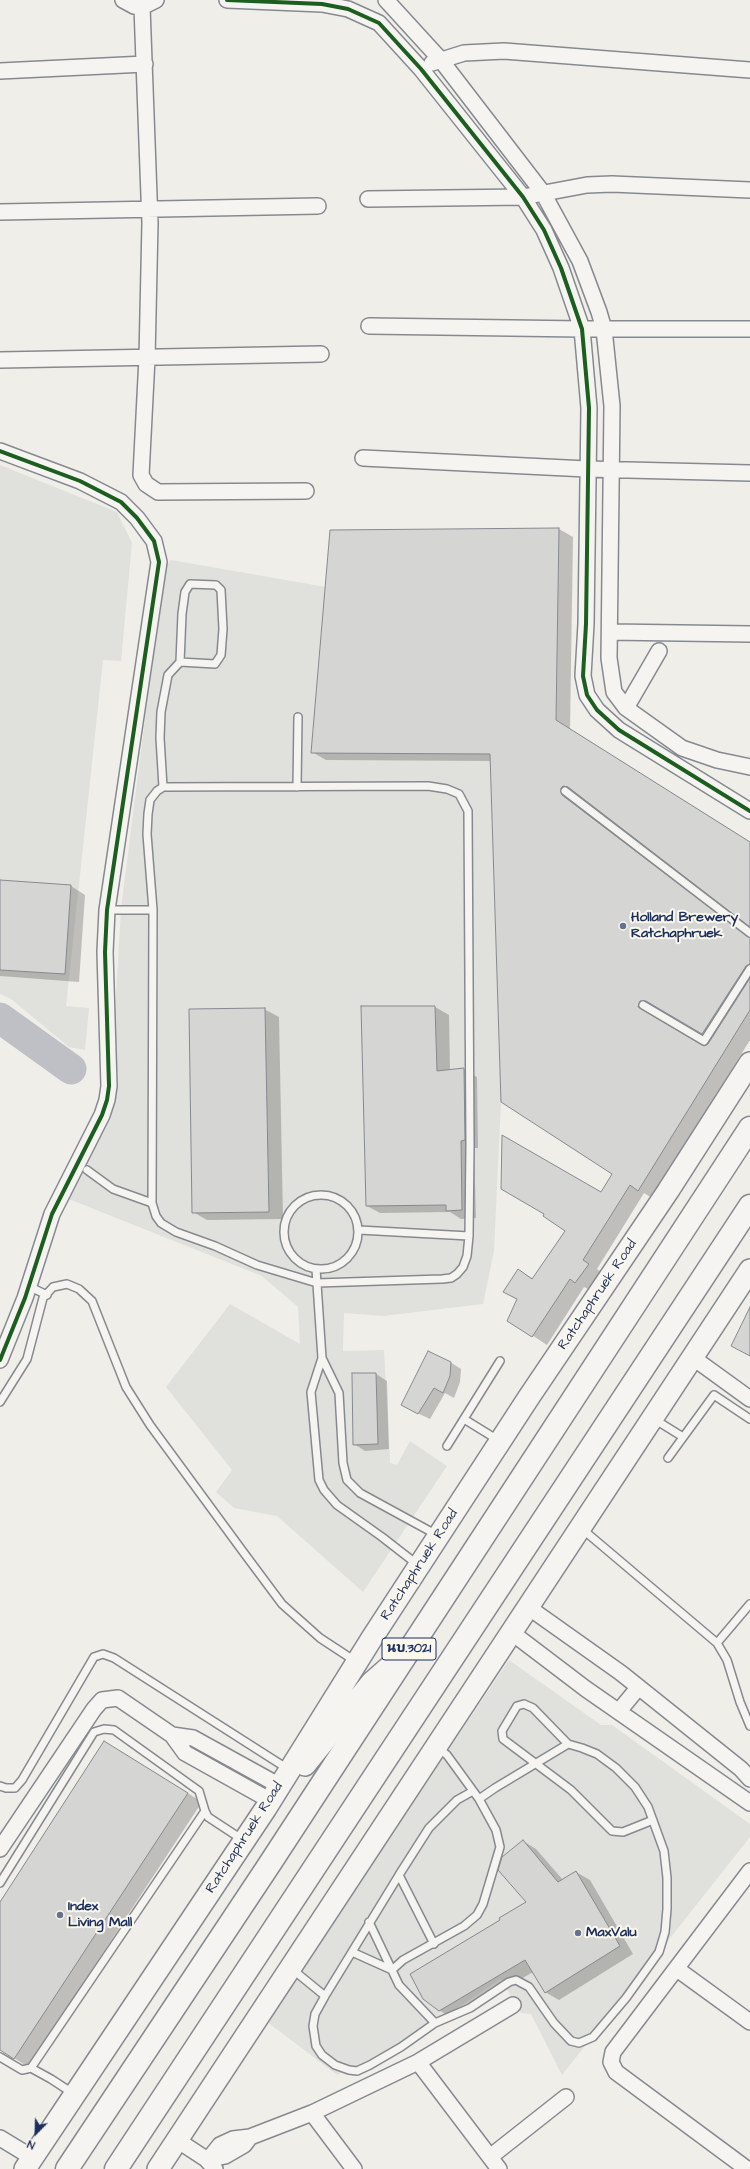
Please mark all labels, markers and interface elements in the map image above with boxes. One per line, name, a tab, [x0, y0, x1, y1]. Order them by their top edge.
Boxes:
place label: Holland Brewery Ratchaphruek	[631, 910, 738, 942]
marker: Holland Brewery Ratchaphruek	[618, 921, 628, 931]
street label: Ratchaphruek Road	[555, 1237, 641, 1353]
street label: Ratchaphruek Road	[378, 1506, 462, 1624]
road number: นบ.3021	[382, 1638, 436, 1660]
street label: Ratchaphruek Road	[203, 1779, 287, 1897]
place label: Index Living Mall	[68, 1899, 132, 1932]
marker: Index Living Mall	[55, 1910, 65, 1920]
place label: MaxValu	[586, 1925, 637, 1941]
marker: MaxValu	[573, 1928, 583, 1938]
north arrow	[16, 2113, 56, 2153]
text: N	[25, 2136, 37, 2153]

